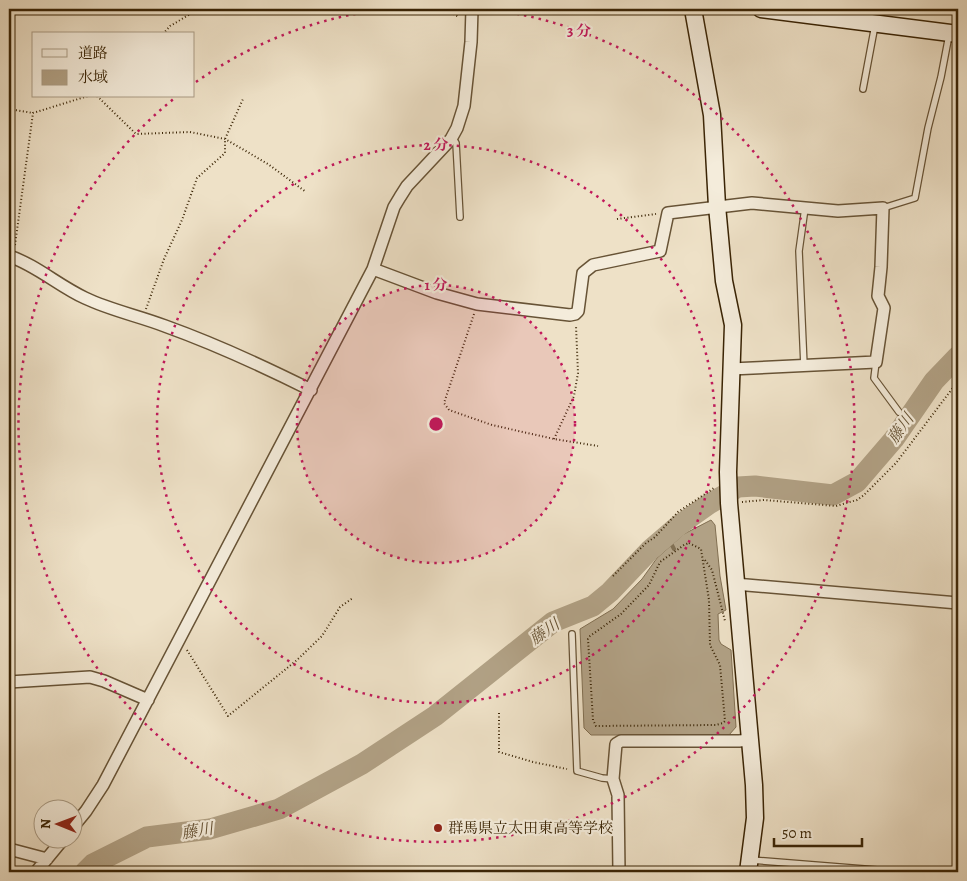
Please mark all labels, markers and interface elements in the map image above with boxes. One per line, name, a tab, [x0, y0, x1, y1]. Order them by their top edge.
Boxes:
text: 3 分	[567, 21, 591, 41]
legend	[32, 32, 195, 98]
text: 道路	[78, 43, 108, 63]
text: 水域	[78, 67, 108, 87]
text: 2 分	[424, 135, 448, 155]
text: 1 分	[425, 275, 447, 295]
water label: 藤川	[883, 408, 920, 448]
centre of rings	[427, 415, 445, 433]
water label: 藤川	[525, 612, 566, 650]
north arrow	[32, 798, 82, 848]
scale bar	[774, 816, 862, 848]
water label: 藤川	[180, 817, 217, 844]
place label: 群馬県立太田東高等学校	[448, 818, 613, 838]
text: N	[36, 819, 55, 829]
marker: 群馬県立太田東高等学校	[432, 822, 444, 834]
text: 50 m	[782, 823, 812, 843]

